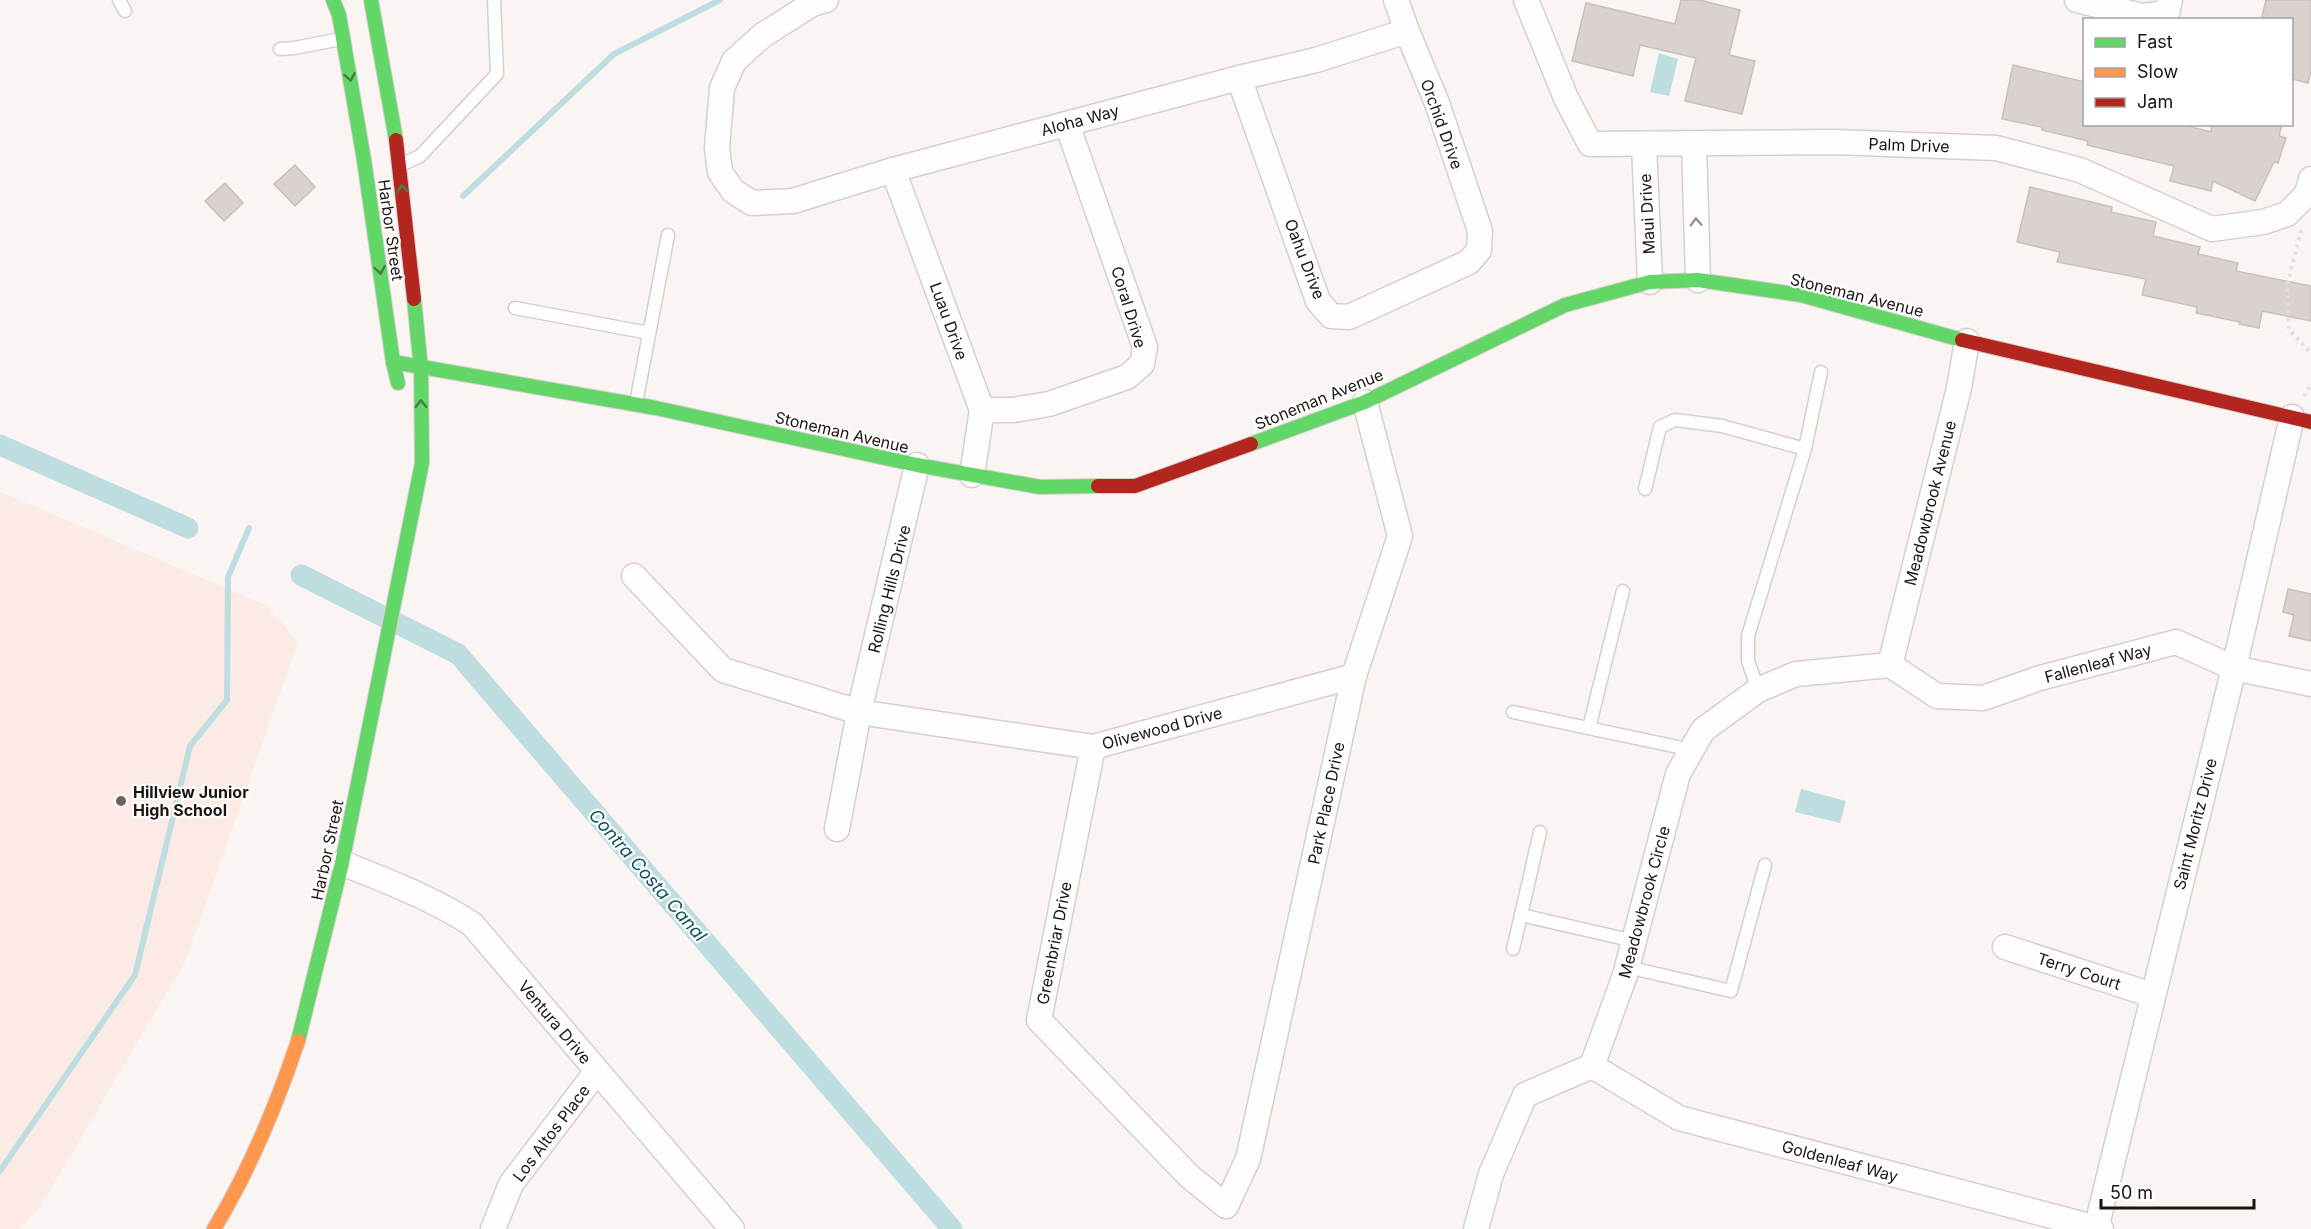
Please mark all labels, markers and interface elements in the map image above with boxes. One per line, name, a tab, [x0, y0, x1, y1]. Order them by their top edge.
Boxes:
legend	[2083, 18, 2293, 126]
text: Fast	[2137, 31, 2173, 52]
text: Slow	[2137, 61, 2178, 82]
one-way arrow	[343, 72, 356, 82]
street label: Orchid Drive	[1416, 76, 1468, 172]
text: Jam	[2137, 91, 2173, 112]
street label: Aloha Way	[1039, 100, 1121, 140]
street label: Palm Drive	[1868, 134, 1950, 156]
street label: Maui Drive	[1635, 173, 1659, 255]
street label: Harbor Street	[374, 178, 408, 282]
one-way arrow	[396, 184, 409, 194]
street label: Oahu Drive	[1281, 216, 1329, 302]
one-way arrow	[1690, 217, 1703, 226]
street label: Coral Drive	[1107, 264, 1151, 350]
one-way arrow	[374, 265, 386, 275]
street label: Stoneman Avenue	[1788, 269, 1926, 321]
street label: Luau Drive	[926, 279, 972, 363]
street label: Stoneman Avenue	[1252, 364, 1386, 434]
one-way arrow	[415, 400, 427, 409]
street label: Stoneman Avenue	[773, 407, 911, 457]
street label: Meadowbrook Avenue	[1900, 418, 1960, 588]
street label: Rolling Hills Drive	[863, 523, 915, 655]
street label: Fallenleaf Way	[2042, 639, 2154, 687]
street label: Olivewood Drive	[1100, 702, 1224, 754]
street label: Park Place Drive	[1303, 740, 1349, 866]
street label: Saint Moritz Drive	[2169, 756, 2221, 892]
place label: Hillview Junior High School	[133, 782, 249, 820]
marker: Hillview Junior High School	[114, 794, 128, 808]
street label: Harbor Street	[307, 798, 347, 902]
water label: Contra Costa Canal	[585, 804, 712, 946]
street label: Meadowbrook Circle	[1614, 824, 1674, 980]
street label: Greenbriar Drive	[1032, 880, 1076, 1006]
street label: Terry Court	[2035, 948, 2123, 994]
street label: Ventura Drive	[514, 976, 596, 1068]
street label: Los Altos Place	[508, 1081, 594, 1185]
street label: Goldenleaf Way	[1780, 1136, 1900, 1186]
scale bar	[2101, 1172, 2254, 1210]
text: 50 m	[2110, 1182, 2153, 1203]

